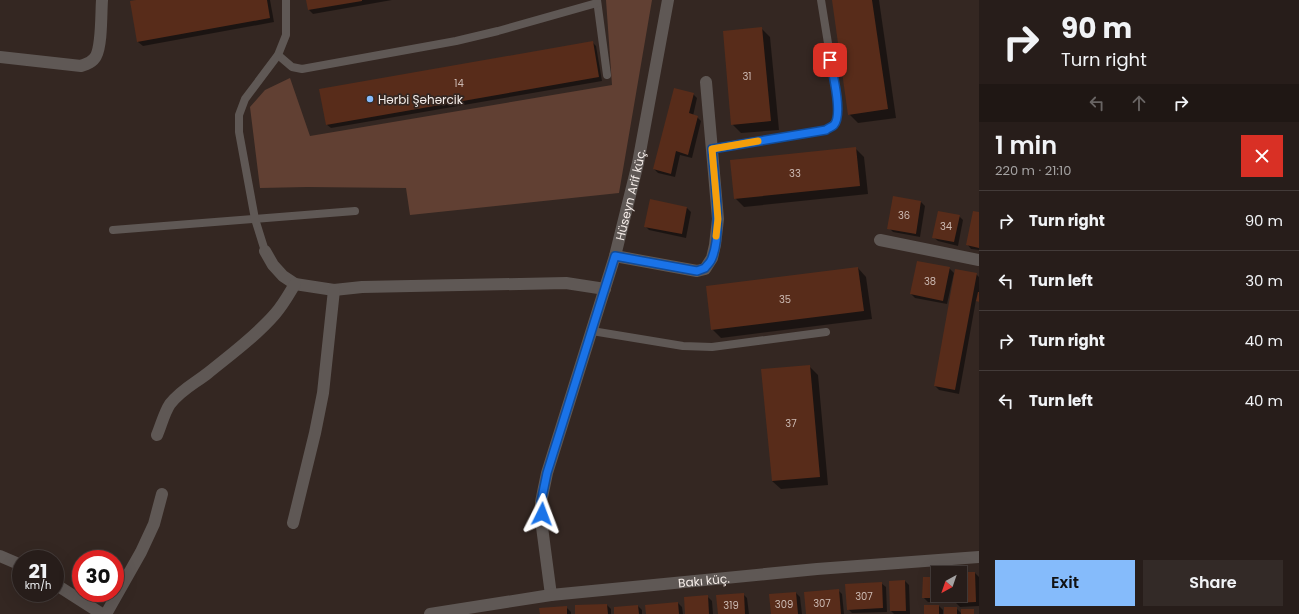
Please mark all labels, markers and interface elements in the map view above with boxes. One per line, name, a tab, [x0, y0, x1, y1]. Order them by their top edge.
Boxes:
text: 90 m	[1061, 9, 1132, 48]
icon: right	[995, 16, 1047, 68]
pin	[813, 43, 847, 77]
text: Turn right	[1061, 47, 1147, 72]
icon: arrive	[819, 49, 841, 71]
house number: 31	[742, 69, 752, 84]
house number: 14	[454, 76, 464, 91]
place label: Hərbi Şəhərcik	[378, 91, 464, 108]
icon: left	[1086, 92, 1108, 114]
icon: ahead	[1128, 92, 1150, 114]
icon: right	[1170, 92, 1192, 114]
marker: Hərbi Şəhərcik	[365, 94, 375, 104]
text: 1 min	[995, 129, 1057, 162]
button: close	[1241, 135, 1283, 177]
street label: Hüseyn Arif küç.	[611, 147, 649, 242]
text: 220 m · 21:10	[995, 161, 1071, 180]
house number: 33	[789, 166, 801, 181]
house number: 36	[898, 208, 910, 223]
icon: right	[995, 210, 1017, 232]
text: Turn right	[1029, 210, 1105, 231]
text: 90 m	[1245, 210, 1283, 231]
house number: 34	[940, 219, 952, 234]
icon: left	[995, 270, 1017, 292]
text: Turn left	[1029, 270, 1093, 291]
text: 30 m	[1245, 270, 1283, 291]
house number: 38	[924, 274, 936, 289]
house number: 35	[779, 292, 791, 307]
icon: right	[995, 330, 1017, 352]
text: Turn right	[1029, 330, 1105, 351]
text: 40 m	[1245, 330, 1283, 351]
icon: left	[995, 390, 1017, 412]
text: Turn left	[1029, 390, 1093, 411]
text: 40 m	[1245, 390, 1283, 411]
house number: 37	[785, 416, 797, 431]
position arrow	[521, 493, 563, 535]
speed limit sign: 30	[72, 550, 124, 602]
text: 21	[29, 557, 47, 585]
button: Exit	[995, 560, 1135, 606]
button: Share	[1143, 560, 1283, 606]
north arrow	[931, 566, 967, 602]
map controls	[931, 566, 967, 602]
street label: Bakı küç.	[677, 569, 730, 591]
text: km/h	[25, 578, 51, 593]
house number: 307	[855, 589, 873, 604]
house number: 307	[813, 596, 831, 611]
house number: 309	[775, 597, 793, 612]
house number: 319	[723, 598, 739, 613]

